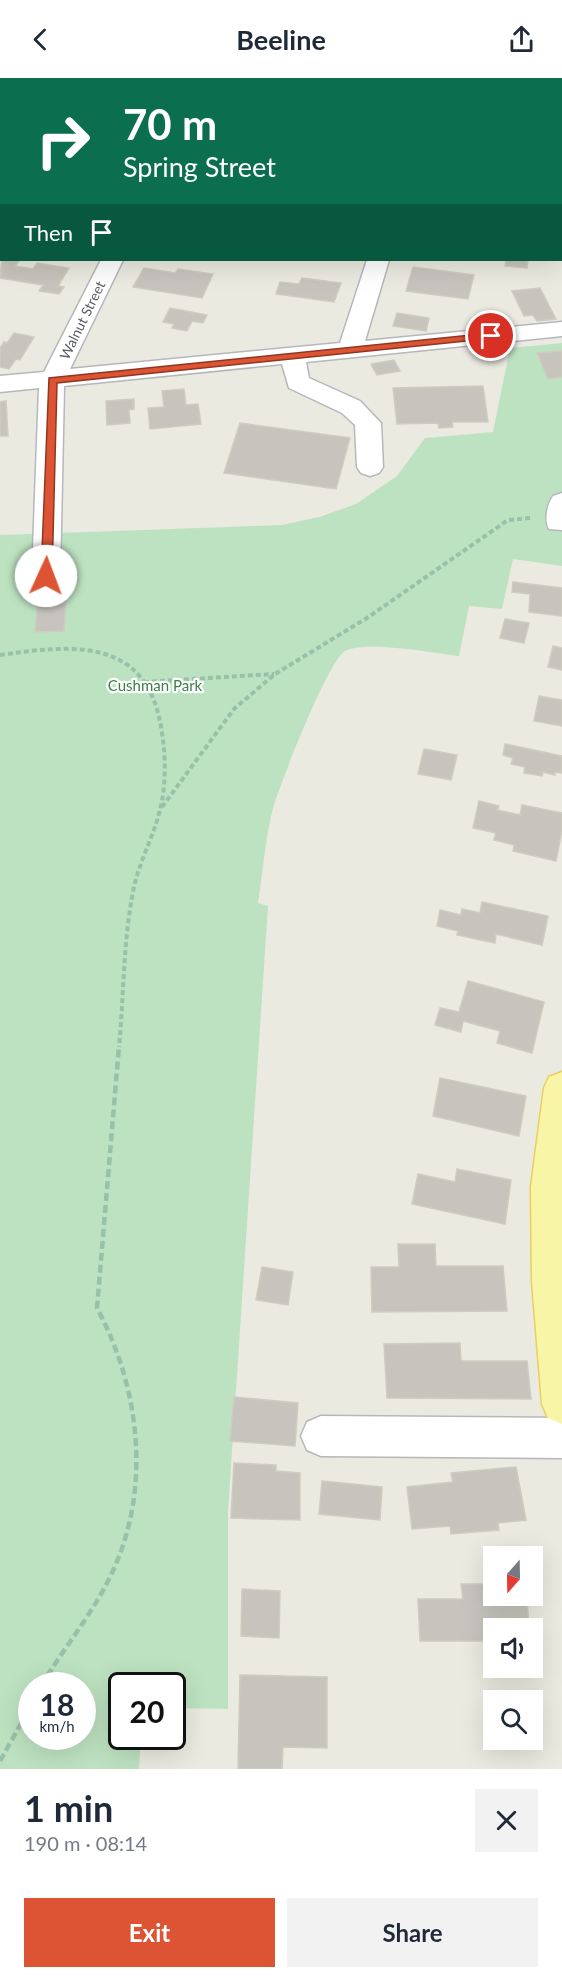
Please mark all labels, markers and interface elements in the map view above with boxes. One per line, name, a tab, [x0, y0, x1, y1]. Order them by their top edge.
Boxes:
icon: back	[24, 23, 57, 56]
text: Beeline	[236, 23, 326, 56]
icon: share	[505, 23, 538, 56]
text: 70 m	[123, 99, 217, 149]
icon: right	[24, 102, 102, 180]
text: Spring Street	[123, 150, 276, 183]
icon: arrive	[85, 216, 118, 249]
text: Then	[24, 219, 73, 246]
street label: Walnut Street	[56, 278, 108, 362]
pin	[465, 310, 516, 361]
icon: arrive	[474, 319, 507, 352]
position arrow	[14, 544, 78, 608]
park label: Cushman Park	[108, 676, 203, 694]
north arrow	[483, 1546, 543, 1606]
map controls	[483, 1546, 543, 1750]
button: sound	[483, 1618, 543, 1678]
speed limit sign: 20	[108, 1672, 186, 1750]
text: 18	[40, 1686, 74, 1722]
button: search	[483, 1690, 543, 1750]
text: km/h	[39, 1717, 75, 1735]
text: 1 min	[24, 1786, 113, 1830]
button: close	[475, 1789, 538, 1852]
text: 190 m · 08:14	[24, 1831, 147, 1855]
button: Exit	[24, 1898, 275, 1967]
button: Share	[287, 1898, 538, 1967]

